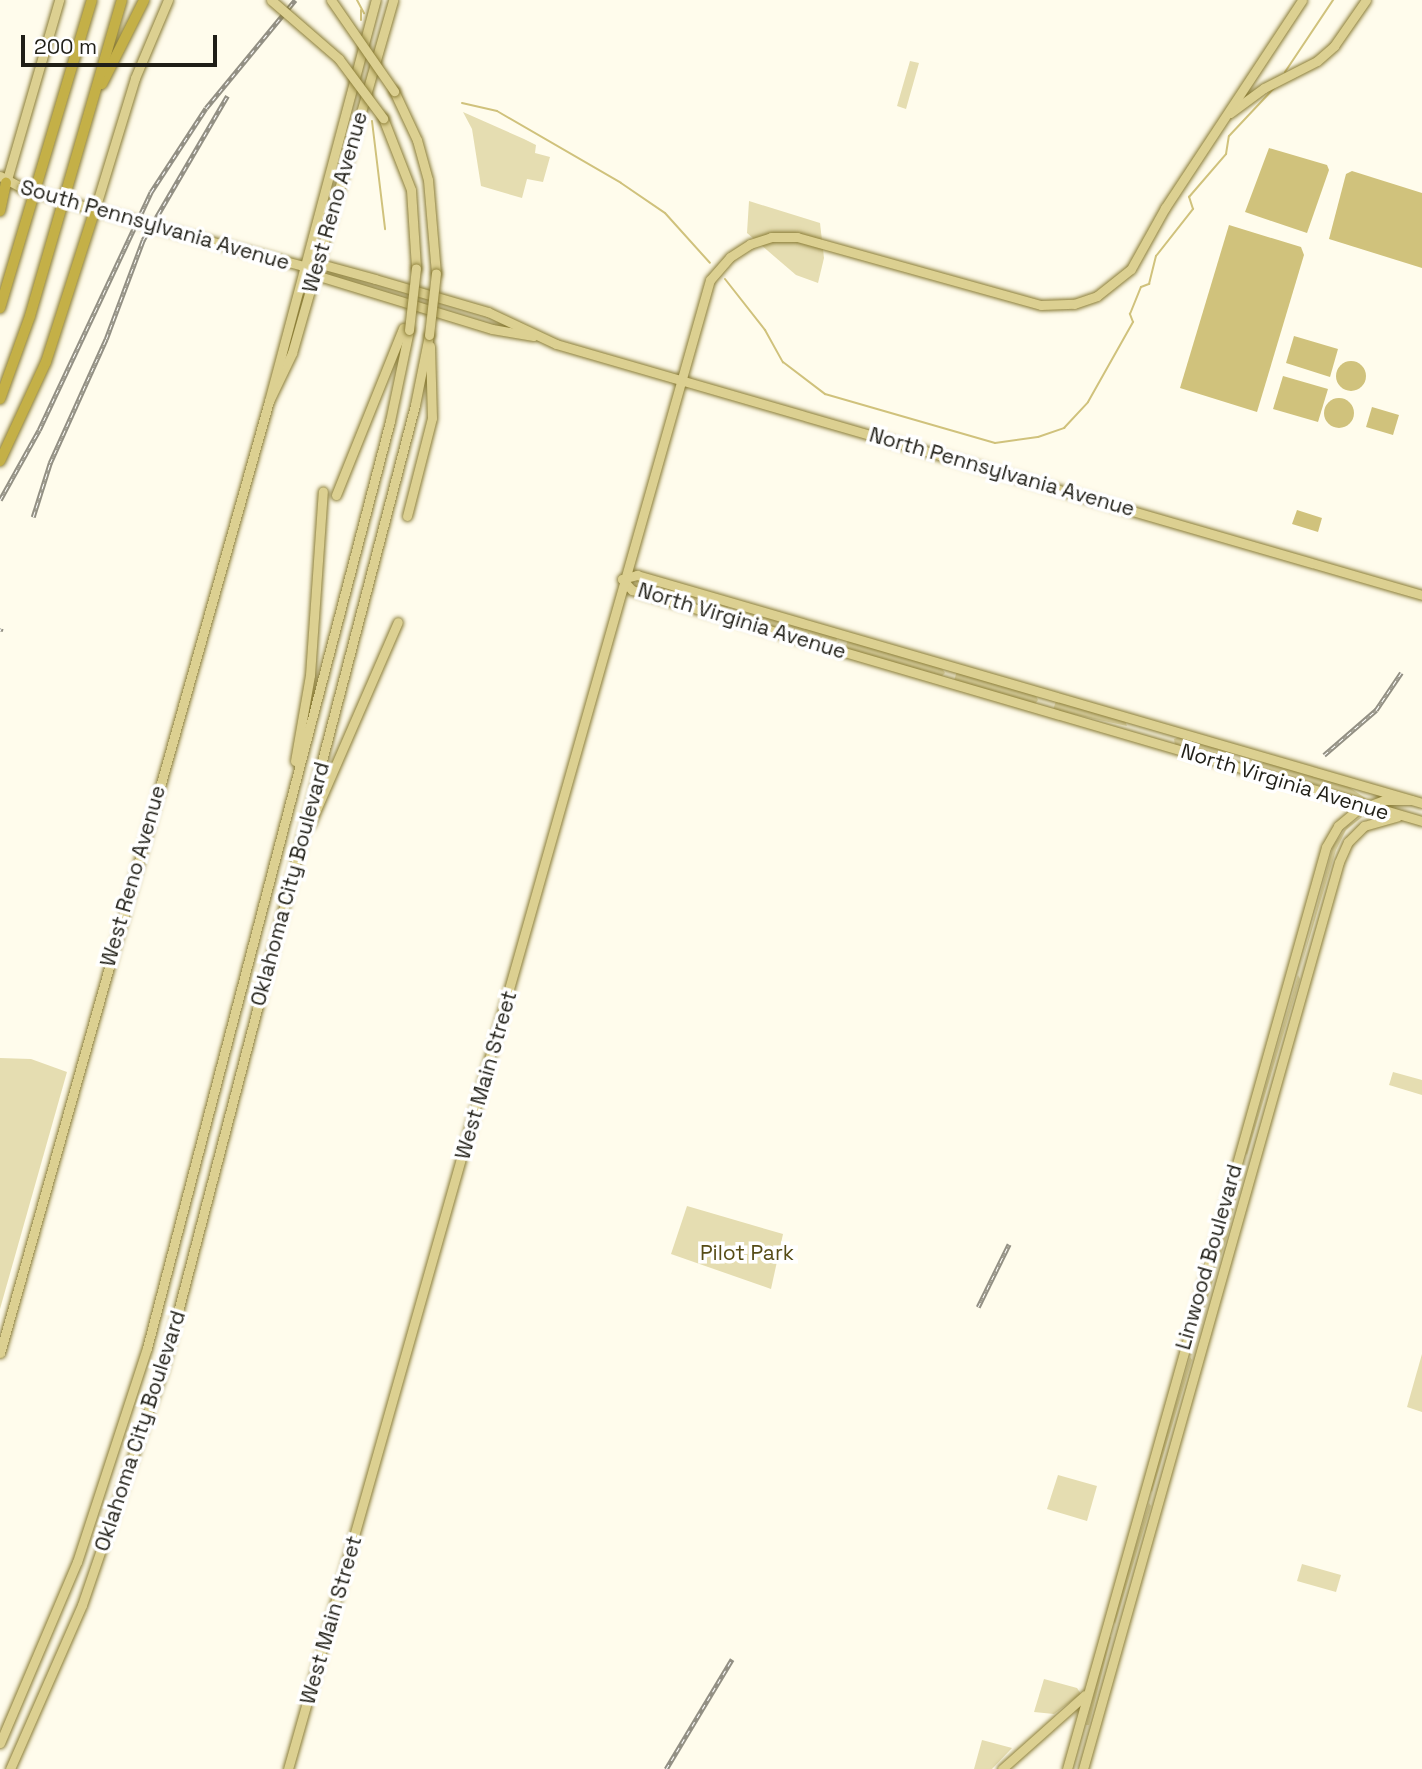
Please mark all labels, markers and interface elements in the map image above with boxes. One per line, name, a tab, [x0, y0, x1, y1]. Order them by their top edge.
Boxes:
scale bar	[24, 21, 220, 65]
text: 200 m	[34, 33, 97, 60]
street label: West Reno Avenue	[297, 108, 373, 296]
street label: South Pennsylvania Avenue	[17, 174, 293, 276]
street label: North Pennsylvania Avenue	[866, 422, 1138, 522]
street label: North Virginia Avenue	[635, 577, 849, 665]
street label: North Virginia Avenue	[1178, 738, 1392, 826]
street label: Oklahoma City Boulevard	[245, 759, 335, 1009]
street label: West Reno Avenue	[95, 782, 171, 970]
street label: West Main Street	[450, 988, 522, 1162]
street label: Linwood Boulevard	[1170, 1161, 1248, 1353]
park label: Pilot Park	[700, 1240, 794, 1266]
street label: Oklahoma City Boulevard	[89, 1308, 191, 1554]
street label: West Main Street	[295, 1533, 367, 1707]

